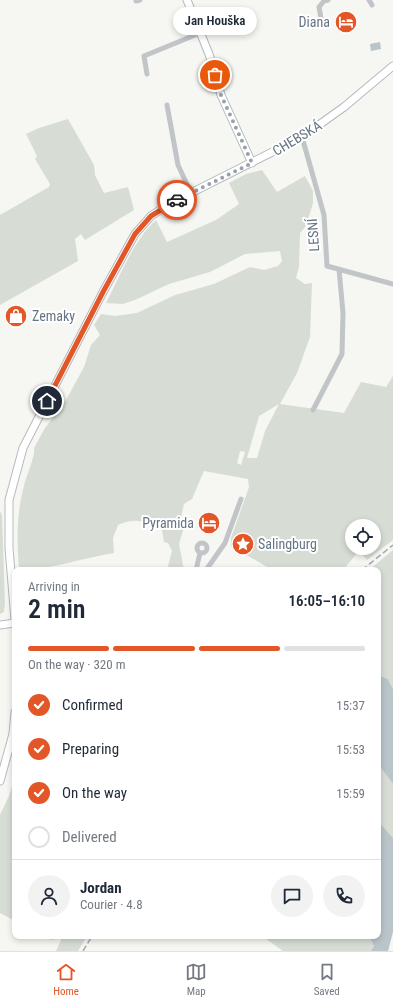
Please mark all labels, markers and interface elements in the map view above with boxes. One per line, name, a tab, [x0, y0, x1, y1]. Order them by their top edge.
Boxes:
callout: Jan Houška	[173, 7, 257, 35]
hotel icon: Diana	[333, 9, 359, 35]
text: Jan Houška	[185, 13, 245, 28]
place label: Diana	[299, 14, 330, 30]
pin	[198, 58, 232, 92]
icon: bag	[204, 64, 226, 86]
street label: CHEBSKÁ	[269, 116, 324, 159]
courier	[157, 180, 197, 220]
icon: car	[166, 189, 188, 211]
street label: LESNÍ	[303, 217, 322, 252]
shop icon: Zemaky	[3, 303, 29, 329]
place label: Zemaky	[32, 308, 75, 324]
pin	[30, 384, 64, 418]
icon: home	[36, 390, 58, 412]
hotel icon: Pyramida	[196, 510, 222, 536]
place label: Pyramida	[142, 515, 194, 531]
map controls	[345, 519, 381, 555]
button: locate	[345, 519, 381, 555]
place icon: Salingburg	[230, 531, 256, 557]
place label: Salingburg	[258, 536, 317, 552]
text: Arriving in	[28, 579, 80, 594]
text: 16:05–16:10	[288, 592, 365, 610]
text: 2 min	[28, 594, 86, 624]
text: On the way · 320 m	[28, 657, 125, 672]
icon: check	[28, 694, 50, 716]
text: Confirmed	[62, 696, 123, 714]
text: 15:37	[336, 698, 365, 713]
icon: check	[28, 738, 50, 760]
text: Preparing	[62, 740, 119, 758]
text: 15:53	[336, 742, 365, 757]
icon: check	[28, 782, 50, 804]
text: On the way	[62, 784, 127, 802]
text: 15:59	[336, 786, 365, 801]
text: Delivered	[62, 828, 117, 846]
button: person	[28, 875, 70, 917]
button: chat	[271, 875, 313, 917]
button: phone	[323, 875, 365, 917]
text: Jordan	[80, 879, 122, 897]
text: Courier · 4.8	[80, 897, 143, 912]
tab: Home	[53, 961, 79, 998]
tab: Map	[185, 961, 207, 998]
tab: Saved	[314, 961, 340, 998]

